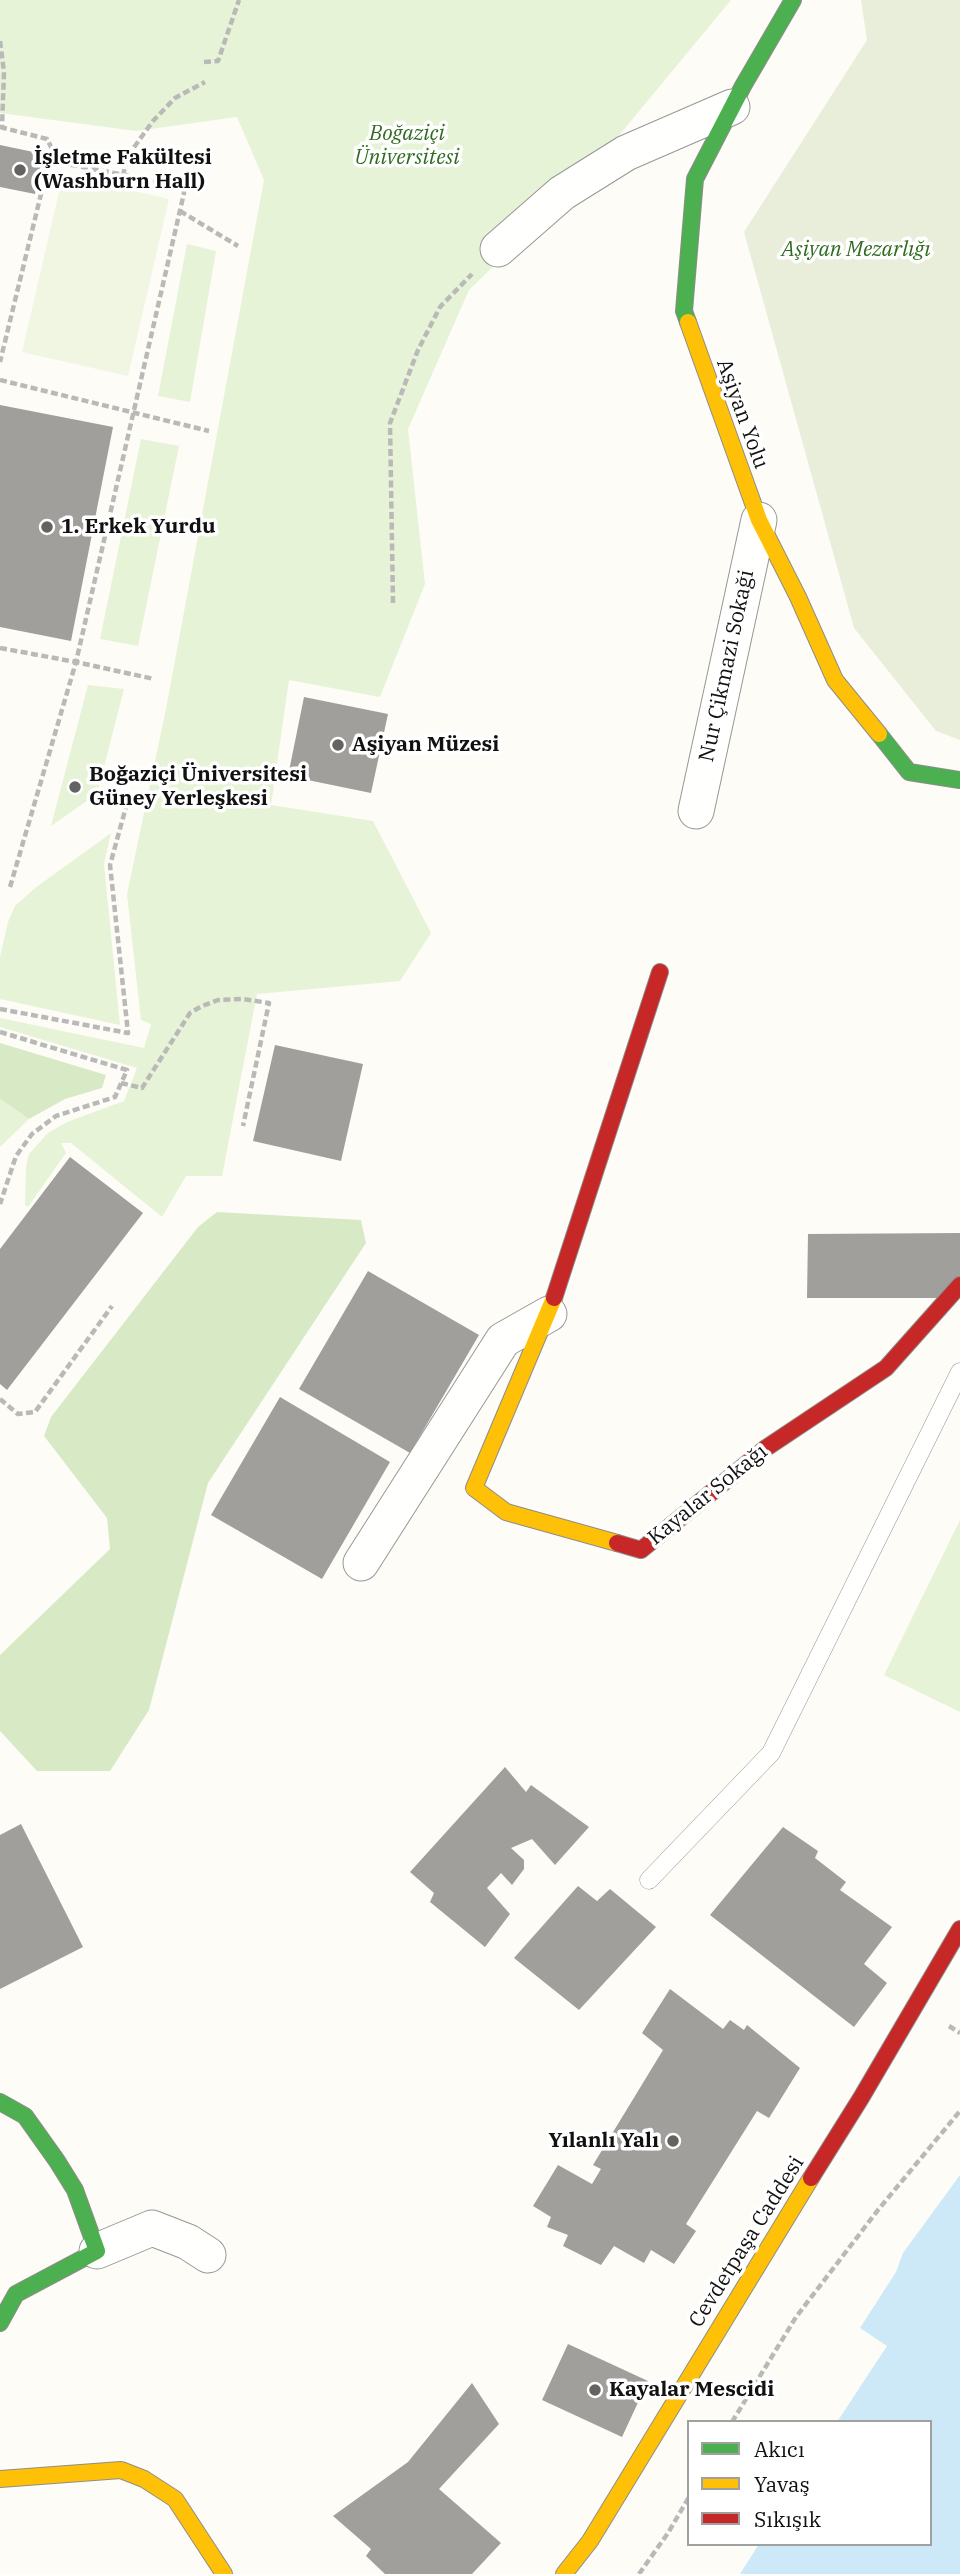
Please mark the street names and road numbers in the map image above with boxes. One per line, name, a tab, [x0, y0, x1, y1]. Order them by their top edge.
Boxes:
street label: Aşiyan Yolu	[711, 356, 773, 472]
street label: Nur Çikmazi Sokaği	[694, 568, 760, 764]
street label: Kayalar Sokağı	[643, 1439, 773, 1551]
street label: Cevdetpaşa Caddesi	[684, 2152, 810, 2332]

